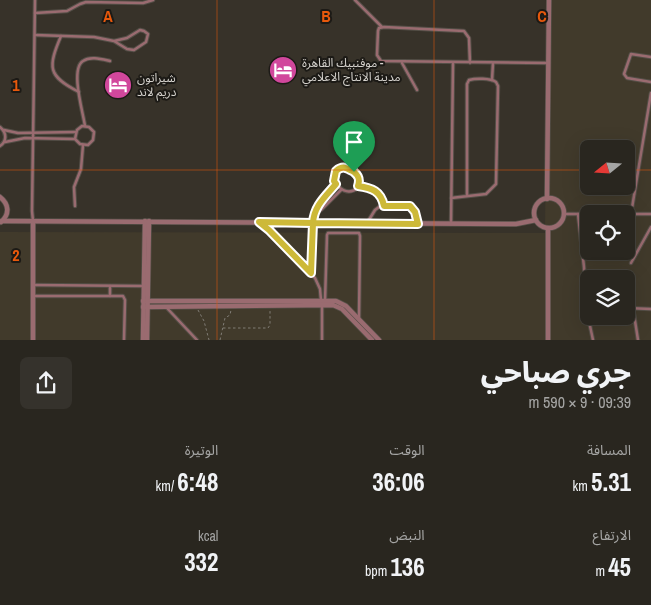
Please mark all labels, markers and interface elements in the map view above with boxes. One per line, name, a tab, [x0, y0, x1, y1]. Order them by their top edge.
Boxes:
text: A	[103, 5, 113, 27]
text: B	[321, 5, 331, 27]
text: C	[537, 5, 547, 27]
hotel icon: موفنبيك القاهرة - مدينة الانتاج الاعلامي	[268, 55, 298, 85]
place label: موفنبيك القاهرة - مدينة الانتاج الاعلامي	[302, 55, 401, 87]
hotel icon: شيراتون دريم لاند	[103, 70, 133, 100]
place label: شيراتون دريم لاند	[137, 70, 177, 101]
text: 1	[12, 74, 20, 96]
pin	[333, 121, 375, 172]
icon: arrive	[340, 128, 368, 156]
north arrow	[580, 140, 635, 195]
map controls	[580, 140, 635, 325]
button: locate	[580, 205, 635, 260]
text: 2	[12, 244, 20, 266]
button: layers	[580, 270, 635, 325]
text: جري صباحي	[481, 353, 631, 391]
button: share	[20, 357, 72, 409]
text: 09:39 · 9 × 590 m	[528, 391, 631, 413]
text: الوتيرة	[185, 441, 218, 459]
text: الوقت	[390, 441, 425, 459]
text: المسافة	[587, 441, 631, 459]
text: 6:48	[177, 465, 218, 499]
text: 36:06	[372, 465, 425, 499]
text: 5.31	[591, 465, 631, 499]
text: /km	[156, 477, 177, 495]
text: km	[573, 477, 591, 495]
text: النبض	[389, 526, 425, 544]
text: الارتفاع	[593, 526, 631, 544]
text: kcal	[198, 527, 218, 545]
text: 332	[184, 545, 218, 579]
text: 136	[390, 550, 425, 584]
text: 45	[608, 550, 631, 584]
text: bpm	[365, 562, 390, 580]
text: m	[595, 562, 608, 580]

